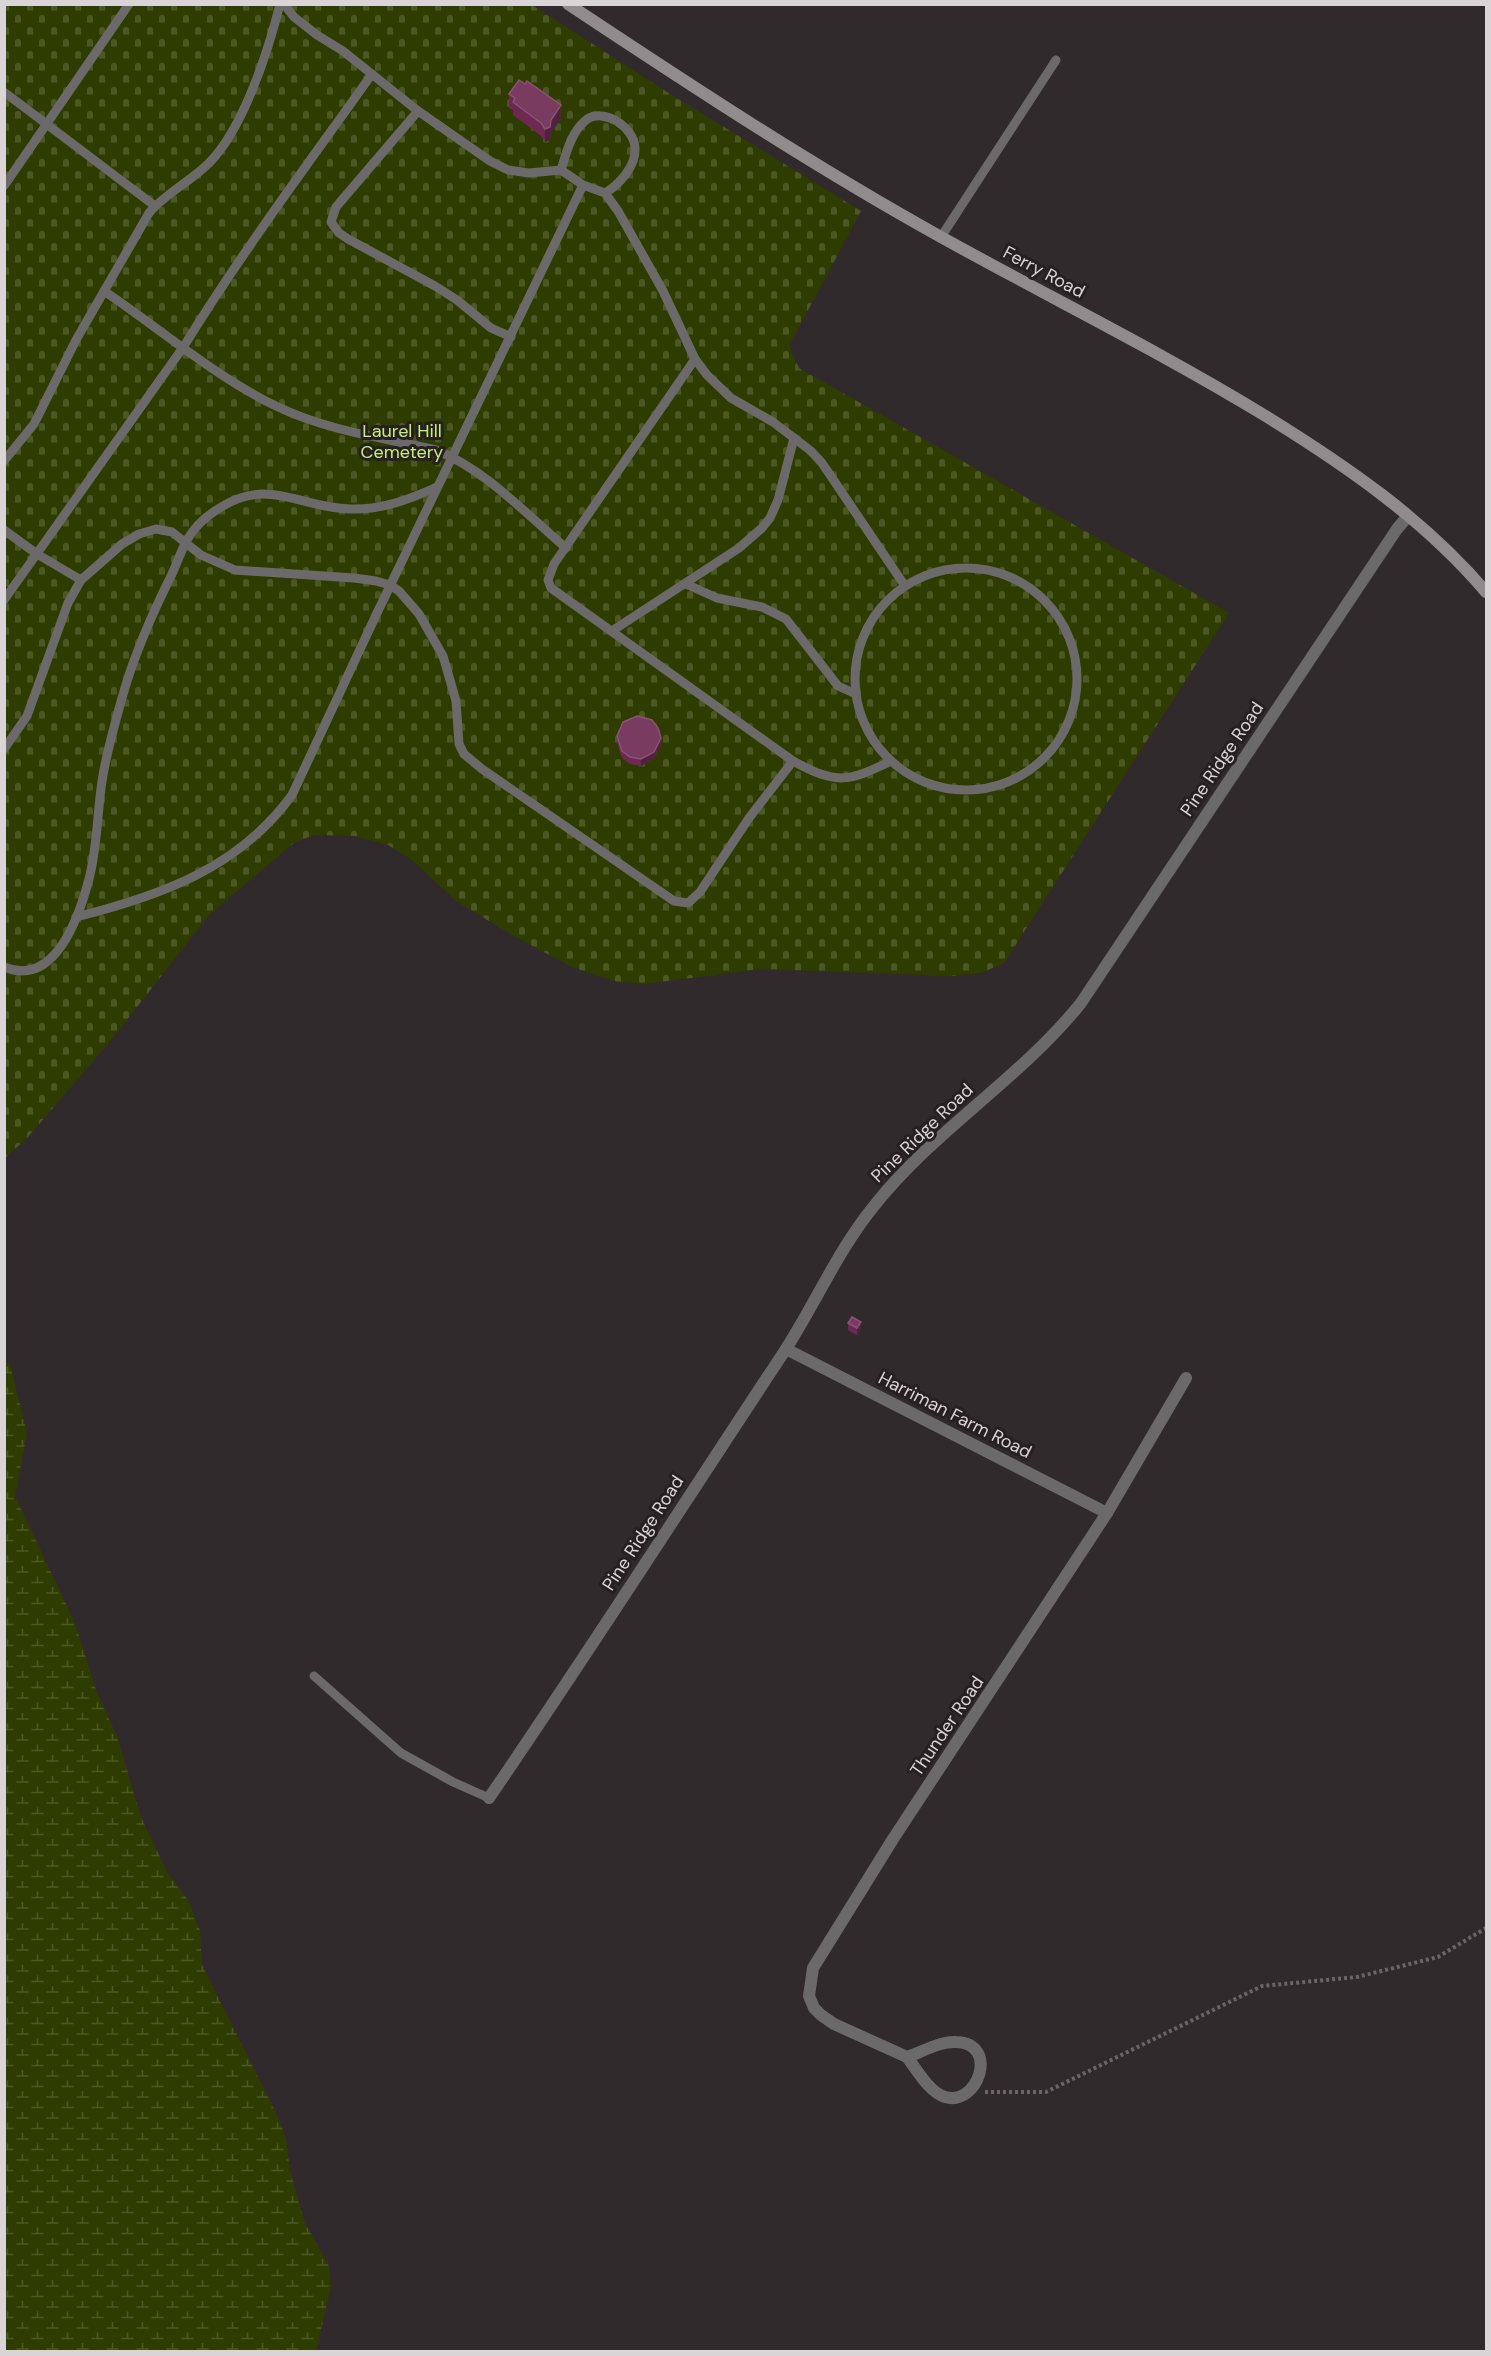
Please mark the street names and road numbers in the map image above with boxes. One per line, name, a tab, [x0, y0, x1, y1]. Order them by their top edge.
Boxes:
street label: Ferry Road	[999, 240, 1089, 304]
street label: Pine Ridge Road	[1175, 697, 1269, 821]
street label: Pine Ridge Road	[866, 1078, 978, 1188]
street label: Harriman Farm Road	[874, 1366, 1036, 1464]
street label: Pine Ridge Road	[597, 1471, 689, 1595]
street label: Thunder Road	[905, 1671, 989, 1781]

